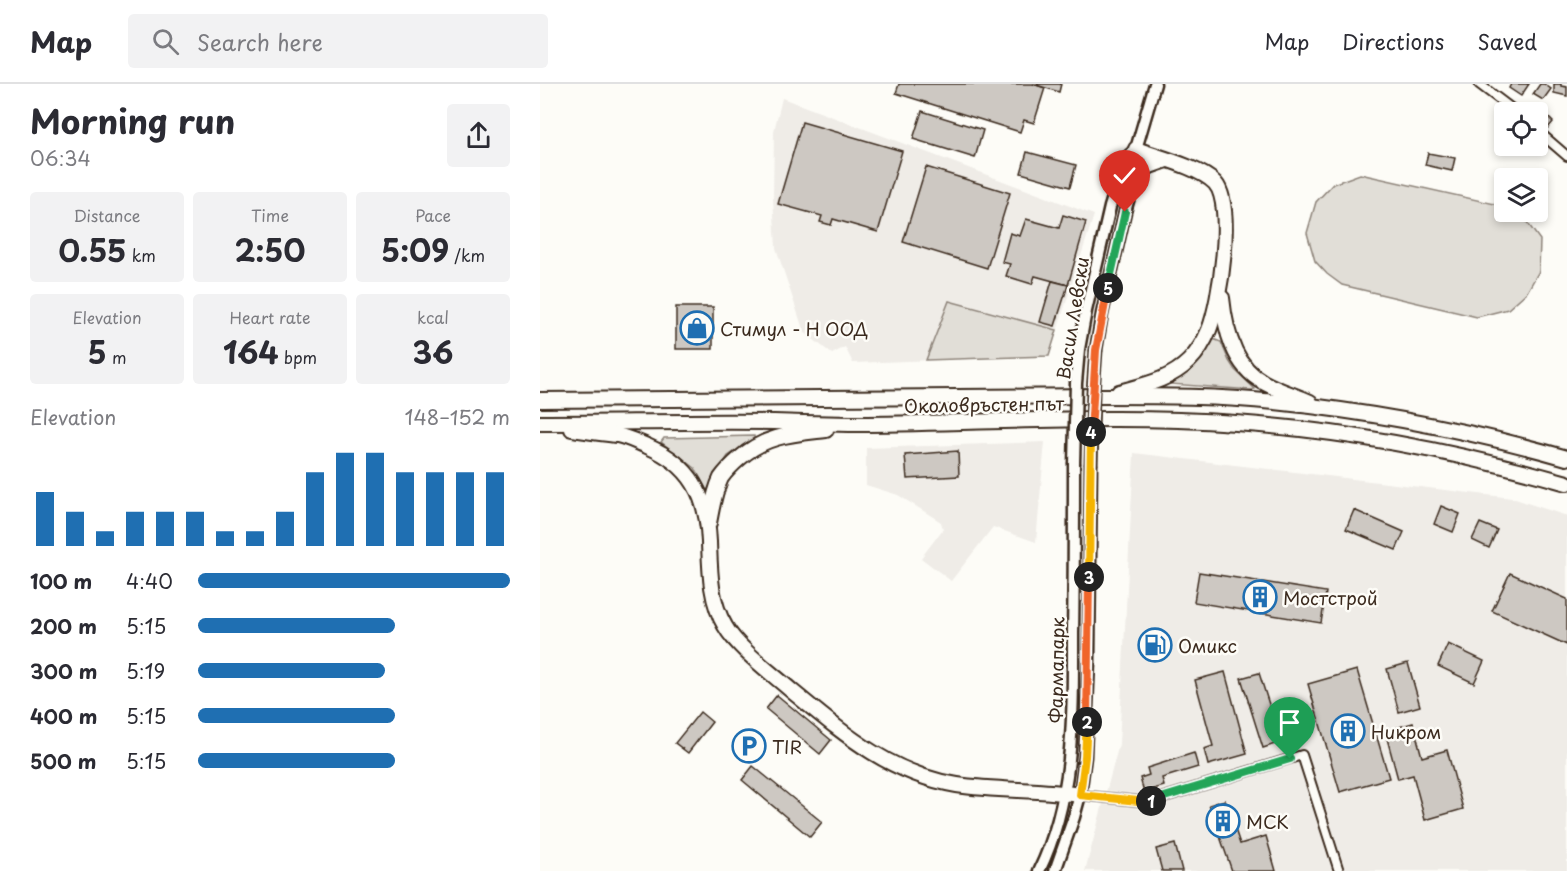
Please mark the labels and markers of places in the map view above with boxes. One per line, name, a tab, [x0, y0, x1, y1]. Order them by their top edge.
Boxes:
pin	[1099, 150, 1150, 212]
pin: 5	[1093, 273, 1123, 303]
shop icon: Стимул - Н ООД	[679, 310, 715, 346]
place label: Стимул - Н ООД	[720, 315, 868, 342]
pin: 4	[1076, 417, 1106, 447]
pin: 3	[1074, 562, 1104, 592]
building icon: Мостстрой	[1242, 579, 1278, 615]
place label: Мостстрой	[1283, 584, 1378, 611]
fuel station icon: Омикс	[1137, 627, 1173, 663]
place label: Омикс	[1178, 632, 1237, 659]
pin	[1264, 697, 1315, 759]
pin: 2	[1072, 707, 1102, 737]
building icon: Никром	[1330, 713, 1366, 749]
place label: Никром	[1371, 718, 1441, 745]
parking icon: TIR	[731, 728, 767, 764]
place label: TIR	[772, 733, 802, 760]
pin: 1	[1136, 786, 1166, 816]
building icon: МСК	[1205, 803, 1241, 839]
place label: МСК	[1246, 808, 1289, 835]

